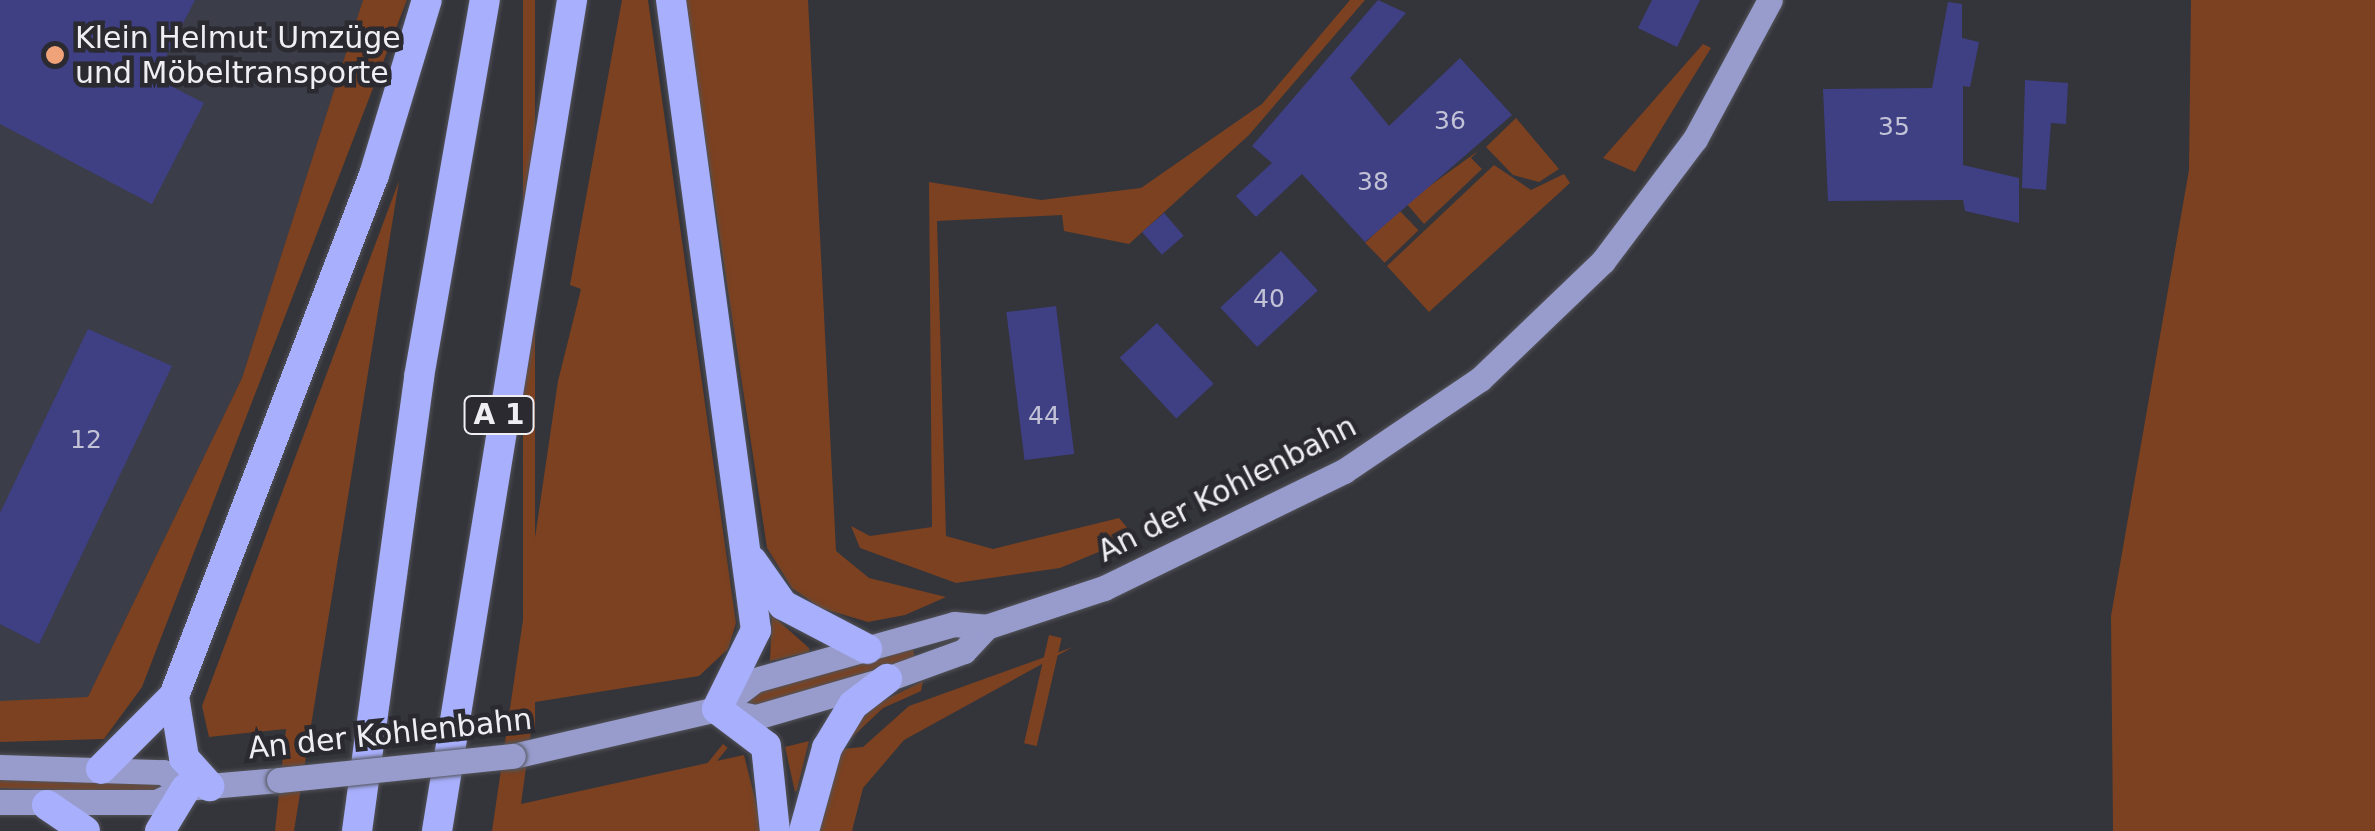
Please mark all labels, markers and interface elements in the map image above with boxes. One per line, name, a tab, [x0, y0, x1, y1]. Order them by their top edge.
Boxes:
place label: Klein Helmut Umzüge und Möbeltransporte	[75, 20, 401, 90]
marker: Klein Helmut Umzüge und Möbeltransporte	[44, 44, 66, 66]
house number: 36	[1434, 106, 1466, 136]
house number: 35	[1878, 112, 1910, 142]
house number: 38	[1357, 167, 1389, 197]
house number: 40	[1253, 284, 1285, 314]
road number: A 1	[462, 392, 536, 438]
house number: 44	[1028, 401, 1060, 431]
street label: An der Kohlenbahn	[1092, 408, 1362, 570]
house number: 12	[70, 425, 102, 455]
street label: An der Kohlenbahn	[246, 701, 534, 767]

